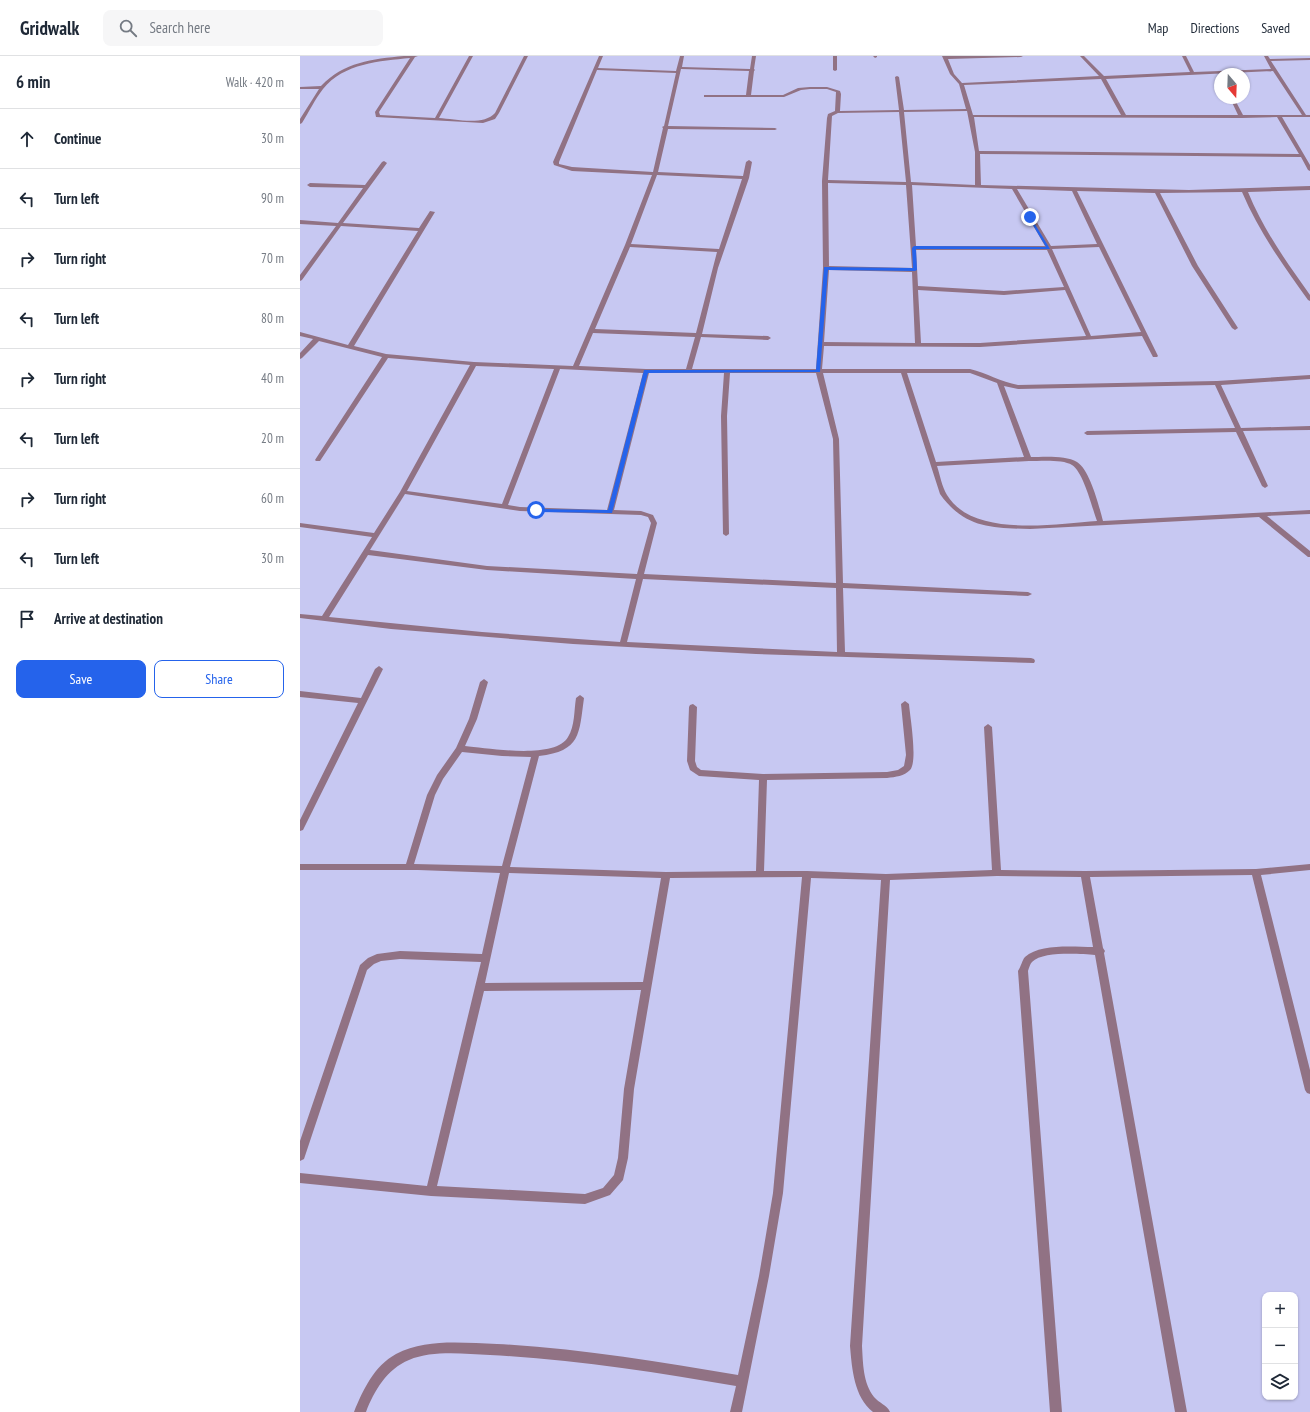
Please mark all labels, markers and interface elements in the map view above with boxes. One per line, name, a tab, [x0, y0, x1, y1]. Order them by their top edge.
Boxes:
search box	[103, 10, 383, 46]
text: Gridwalk	[20, 16, 79, 40]
icon: search	[117, 17, 139, 39]
text: Search here	[149, 18, 210, 37]
text: Map	[1148, 19, 1168, 37]
text: Directions	[1190, 19, 1239, 37]
text: Saved	[1261, 19, 1290, 37]
north arrow	[1214, 68, 1250, 104]
text: 6 min	[16, 71, 50, 93]
text: Walk · 420 m	[226, 74, 284, 91]
icon: ahead	[16, 128, 38, 150]
text: Continue	[54, 129, 101, 148]
text: 30 m	[261, 130, 284, 147]
icon: left	[16, 188, 38, 210]
text: Turn left	[54, 189, 99, 208]
text: 90 m	[261, 190, 284, 207]
route end	[1021, 208, 1039, 226]
icon: right	[16, 248, 38, 270]
text: Turn right	[54, 249, 106, 268]
text: 70 m	[261, 250, 284, 267]
icon: left	[16, 308, 38, 330]
text: Turn left	[54, 309, 99, 328]
text: 80 m	[261, 310, 284, 327]
icon: right	[16, 368, 38, 390]
text: Turn right	[54, 369, 106, 388]
text: 40 m	[261, 370, 284, 387]
icon: left	[16, 428, 38, 450]
text: Turn left	[54, 429, 99, 448]
text: 20 m	[261, 430, 284, 447]
icon: right	[16, 488, 38, 510]
text: Turn right	[54, 489, 106, 508]
text: 60 m	[261, 490, 284, 507]
route start	[527, 501, 545, 519]
icon: left	[16, 548, 38, 570]
text: Turn left	[54, 549, 99, 568]
text: 30 m	[261, 550, 284, 567]
icon: arrive	[16, 608, 38, 630]
text: Arrive at destination	[54, 609, 163, 628]
button: Save	[16, 660, 146, 698]
button: Share	[154, 660, 284, 698]
map controls	[1262, 1292, 1298, 1400]
button: +	[1262, 1292, 1298, 1328]
button: −	[1262, 1328, 1298, 1364]
button: layers	[1262, 1364, 1298, 1400]

